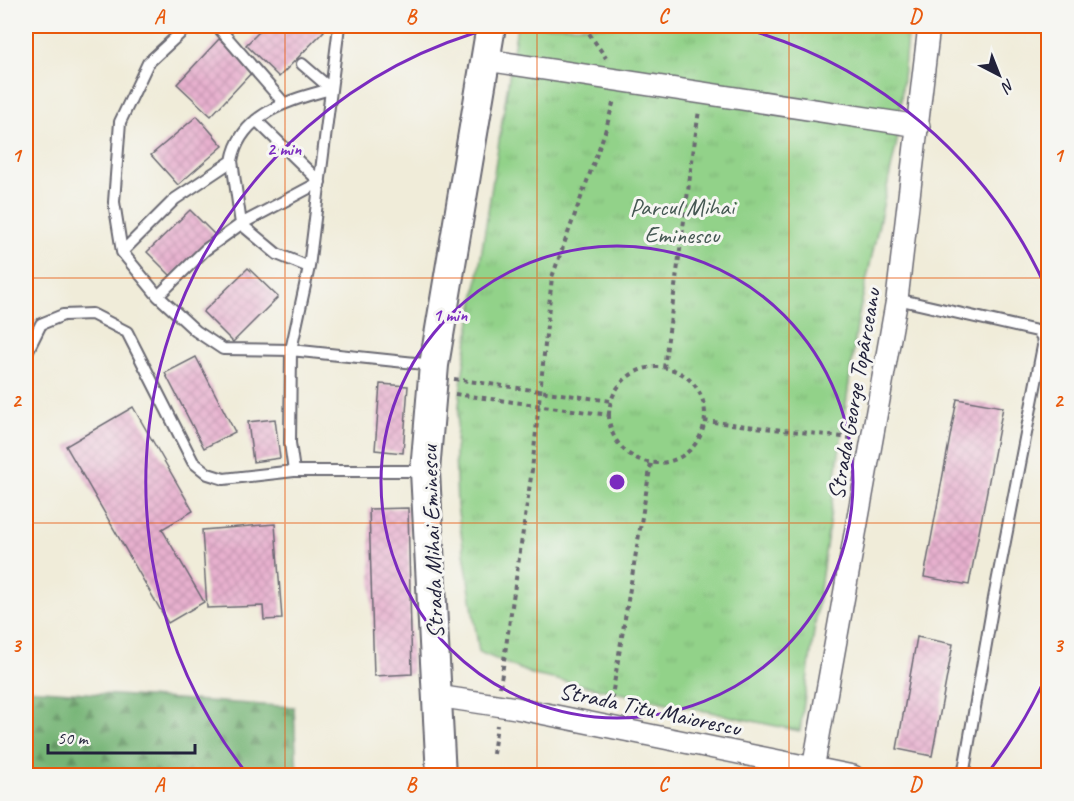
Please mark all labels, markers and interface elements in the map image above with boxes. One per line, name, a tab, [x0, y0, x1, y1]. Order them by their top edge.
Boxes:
text: A	[154, 4, 166, 29]
text: B	[406, 4, 418, 29]
text: C	[658, 4, 670, 29]
text: D	[909, 4, 923, 29]
north arrow	[969, 45, 1029, 105]
text: N	[996, 75, 1019, 98]
text: 2 min	[267, 138, 302, 160]
text: 1	[12, 143, 23, 168]
text: 1	[1054, 143, 1065, 168]
park label: Parcul Mihai Eminescu	[630, 192, 737, 250]
street label: Strada George Topârceanu	[821, 284, 888, 502]
text: 1 min	[433, 304, 468, 326]
text: 2	[12, 388, 23, 413]
text: 2	[1054, 388, 1065, 413]
street label: Strada Mihai Eminescu	[414, 443, 450, 639]
centre of rings	[607, 472, 627, 492]
text: 3	[12, 633, 23, 658]
text: 3	[1054, 633, 1065, 658]
street label: Strada Titu Maiorescu	[557, 675, 745, 743]
scale bar	[48, 717, 195, 755]
text: 50 m	[57, 727, 90, 749]
text: A	[154, 772, 166, 797]
text: B	[406, 772, 418, 797]
text: C	[658, 772, 670, 797]
text: D	[909, 772, 923, 797]

